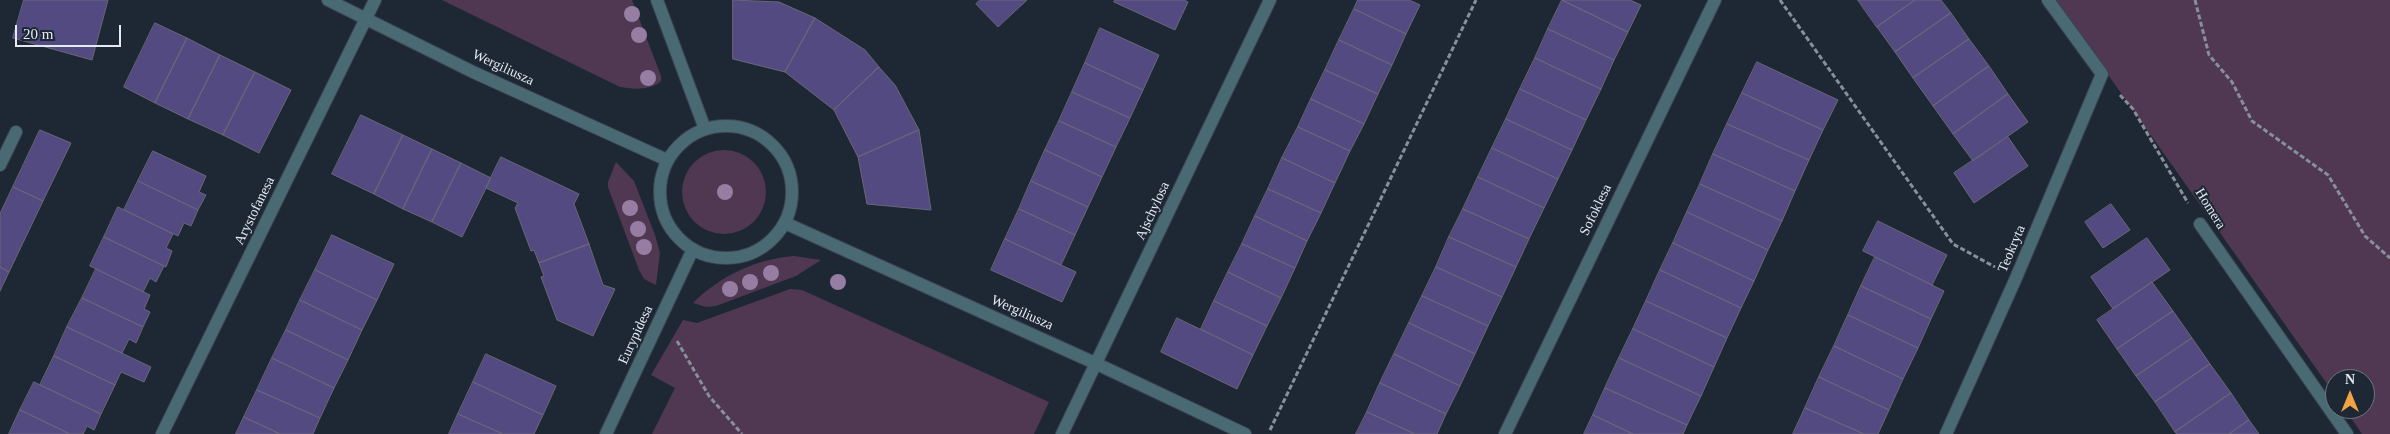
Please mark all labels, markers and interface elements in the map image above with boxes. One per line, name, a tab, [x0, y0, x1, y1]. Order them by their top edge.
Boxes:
scale bar	[18, 15, 124, 47]
text: 20 m	[23, 26, 53, 42]
street label: Wergiliusza	[469, 46, 537, 90]
street label: Arystofanesa	[231, 174, 279, 248]
street label: Ajschylosa	[1132, 179, 1174, 243]
street label: Sofoklesa	[1576, 182, 1616, 238]
street label: Homera	[2191, 185, 2229, 233]
street label: Teokryta	[1995, 223, 2029, 275]
street label: Wergiliusza	[988, 292, 1056, 334]
street label: Eurypidesa	[615, 303, 657, 367]
north arrow	[2325, 369, 2375, 419]
text: N	[2345, 372, 2355, 387]

